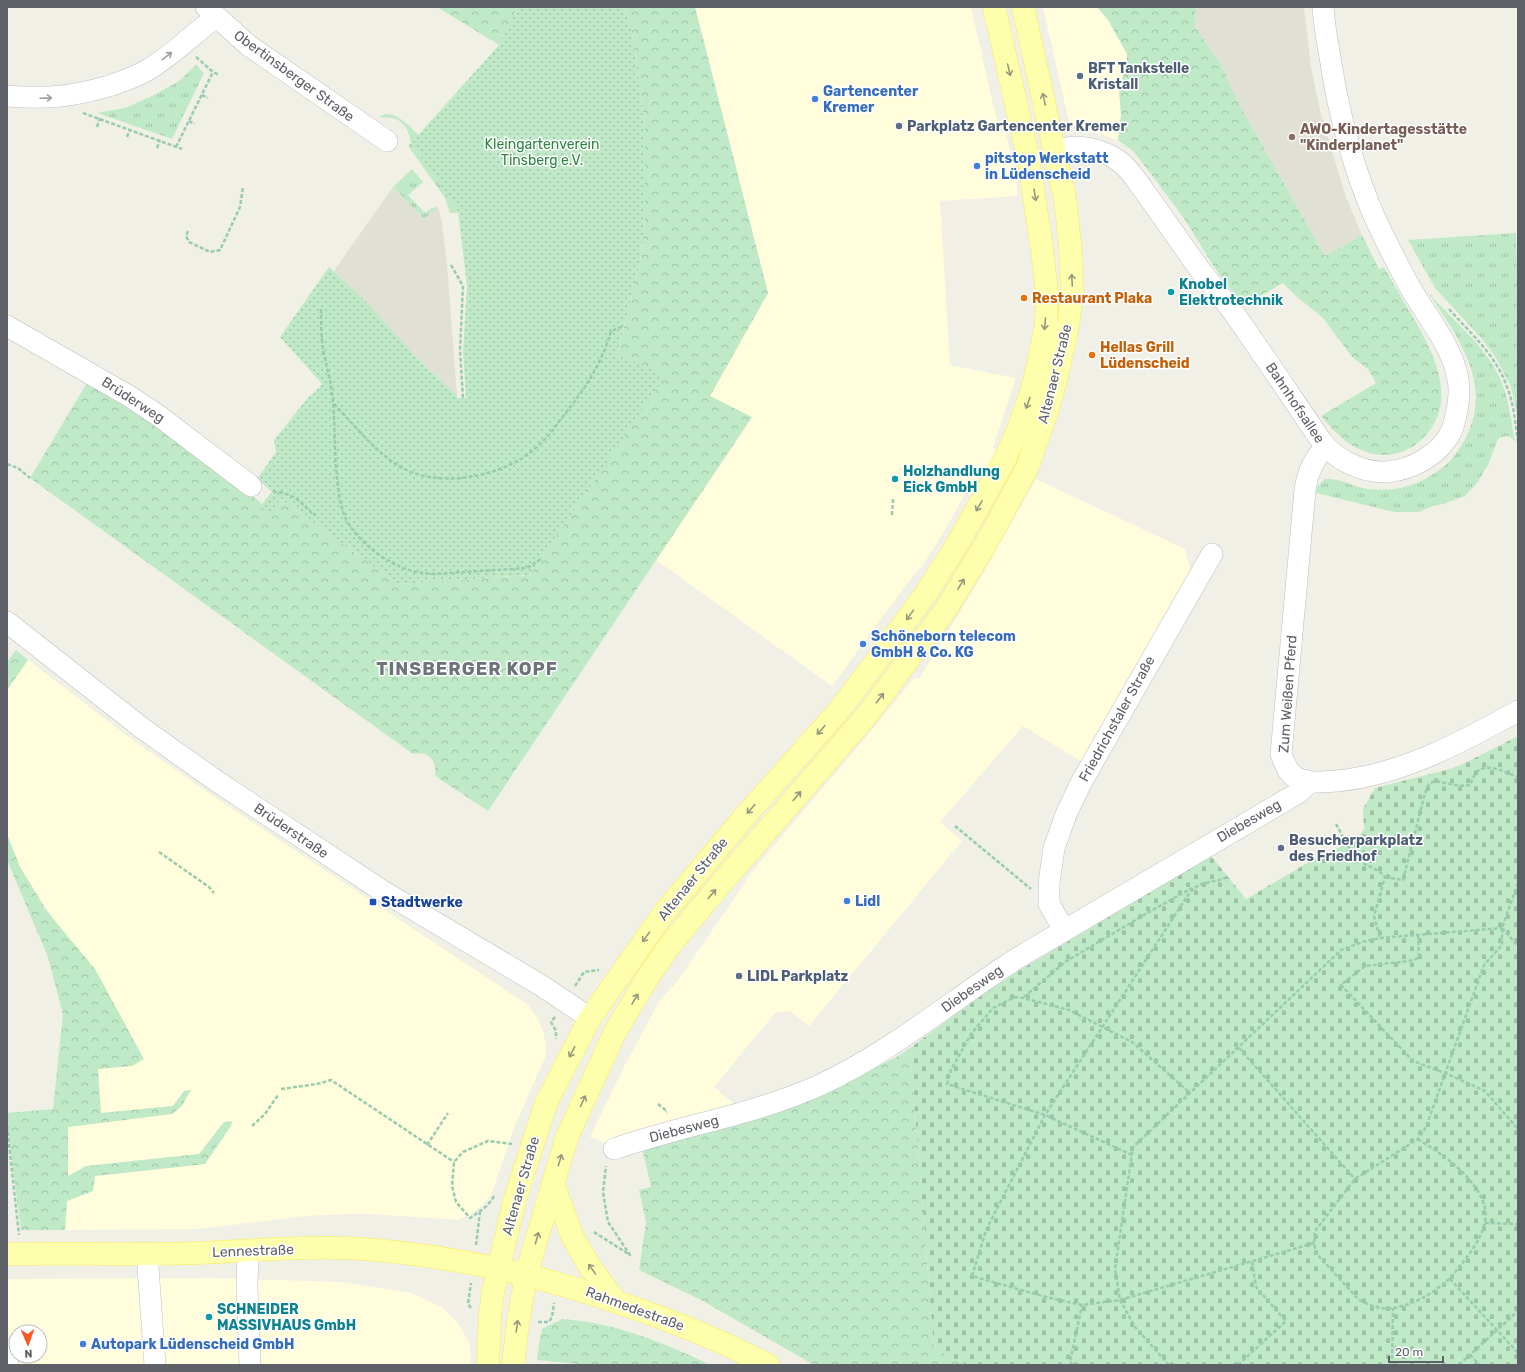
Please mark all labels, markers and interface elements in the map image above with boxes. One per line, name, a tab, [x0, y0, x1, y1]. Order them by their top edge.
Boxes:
street label: Obertinsberger Straße	[230, 27, 358, 125]
one-way arrow	[161, 52, 172, 61]
place label: BFT Tankstelle Kristall	[1088, 60, 1189, 93]
one-way arrow	[1006, 63, 1014, 76]
marker: BFT Tankstelle Kristall	[1075, 71, 1085, 81]
place label: Gartencenter Kremer	[823, 83, 919, 116]
one-way arrow	[1039, 93, 1047, 106]
one-way arrow	[39, 94, 52, 102]
marker: Gartencenter Kremer	[810, 94, 820, 104]
place label: Parkplatz Gartencenter Kremer	[907, 118, 1127, 135]
marker: Parkplatz Gartencenter Kremer	[894, 121, 904, 131]
place label: AWO-Kindertagesstätte "Kinderplanet"	[1300, 121, 1467, 154]
marker: AWO-Kindertagesstätte "Kinderplanet"	[1287, 132, 1297, 142]
park label: Kleingartenverein Tinsberg e.V.	[485, 136, 599, 169]
place label: pitstop Werkstatt in Lüdenscheid	[985, 150, 1109, 183]
marker: pitstop Werkstatt in Lüdenscheid	[972, 161, 982, 171]
one-way arrow	[1031, 188, 1039, 201]
one-way arrow	[1068, 274, 1076, 287]
place label: Knobel Elektrotechnik	[1179, 276, 1284, 309]
marker: Knobel Elektrotechnik	[1166, 287, 1176, 297]
place label: Restaurant Plaka	[1032, 290, 1152, 307]
marker: Restaurant Plaka	[1019, 293, 1029, 303]
one-way arrow	[1042, 317, 1049, 330]
street label: Altenaer Straße	[1034, 322, 1076, 425]
place label: Hellas Grill Lüdenscheid	[1100, 339, 1190, 372]
marker: Hellas Grill Lüdenscheid	[1087, 350, 1097, 360]
street label: Bahnhofsallee	[1262, 360, 1328, 447]
street label: Brüderweg	[98, 373, 168, 427]
one-way arrow	[1023, 397, 1031, 409]
place label: Holzhandlung Eick GmbH	[903, 463, 1000, 496]
marker: Holzhandlung Eick GmbH	[890, 474, 900, 484]
one-way arrow	[974, 500, 982, 512]
one-way arrow	[958, 578, 966, 590]
one-way arrow	[906, 609, 915, 620]
place label: Schöneborn telecom GmbH & Co. KG	[871, 628, 1016, 661]
street label: Zum Weißen Pferd	[1275, 635, 1301, 753]
marker: Schöneborn telecom GmbH & Co. KG	[858, 639, 868, 649]
street label: Friedrichstaler Straße	[1075, 653, 1159, 785]
district label: TINSBERGER KOPF	[376, 658, 558, 680]
one-way arrow	[875, 693, 884, 704]
one-way arrow	[816, 725, 826, 735]
one-way arrow	[792, 792, 801, 802]
street label: Diebesweg	[1214, 796, 1284, 846]
street label: Brüderstraße	[251, 800, 332, 862]
one-way arrow	[747, 804, 756, 814]
place label: Besucherparkplatz des Friedhof	[1289, 832, 1423, 865]
street label: Altenaer Straße	[654, 834, 732, 924]
marker: Besucherparkplatz des Friedhof	[1276, 843, 1286, 853]
one-way arrow	[707, 889, 716, 900]
place label: Lidl	[855, 893, 880, 910]
place label: Stadtwerke	[381, 894, 463, 911]
marker: Lidl	[842, 896, 852, 906]
marker: Stadtwerke	[368, 897, 378, 907]
one-way arrow	[642, 932, 650, 943]
street label: Diebesweg	[938, 962, 1006, 1016]
place label: LIDL Parkplatz	[747, 968, 849, 985]
marker: LIDL Parkplatz	[734, 971, 744, 981]
one-way arrow	[631, 993, 639, 1005]
one-way arrow	[568, 1046, 576, 1058]
one-way arrow	[580, 1096, 587, 1108]
street label: Diebesweg	[647, 1112, 721, 1146]
street label: Altenaer Straße	[499, 1135, 543, 1237]
one-way arrow	[557, 1154, 564, 1167]
one-way arrow	[534, 1232, 541, 1245]
street label: Lennestraße	[212, 1241, 294, 1261]
one-way arrow	[588, 1264, 596, 1275]
street label: Rahmedestraße	[583, 1283, 687, 1335]
place label: SCHNEIDER MASSIVHAUS GmbH	[217, 1301, 356, 1334]
marker: SCHNEIDER MASSIVHAUS GmbH	[204, 1312, 214, 1322]
one-way arrow	[513, 1320, 521, 1333]
north arrow	[8, 1324, 48, 1364]
place label: Autopark Lüdenscheid GmbH	[91, 1336, 294, 1353]
scale bar	[1389, 1338, 1443, 1364]
marker: Autopark Lüdenscheid GmbH	[78, 1339, 88, 1349]
text: 20 m	[1395, 1345, 1423, 1359]
text: N	[24, 1347, 33, 1360]

